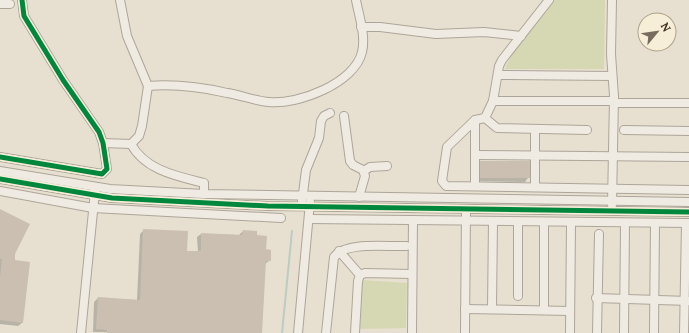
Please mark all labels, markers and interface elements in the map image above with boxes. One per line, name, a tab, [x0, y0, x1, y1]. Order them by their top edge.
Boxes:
north arrow	[637, 12, 677, 52]
text: N	[658, 20, 674, 35]

